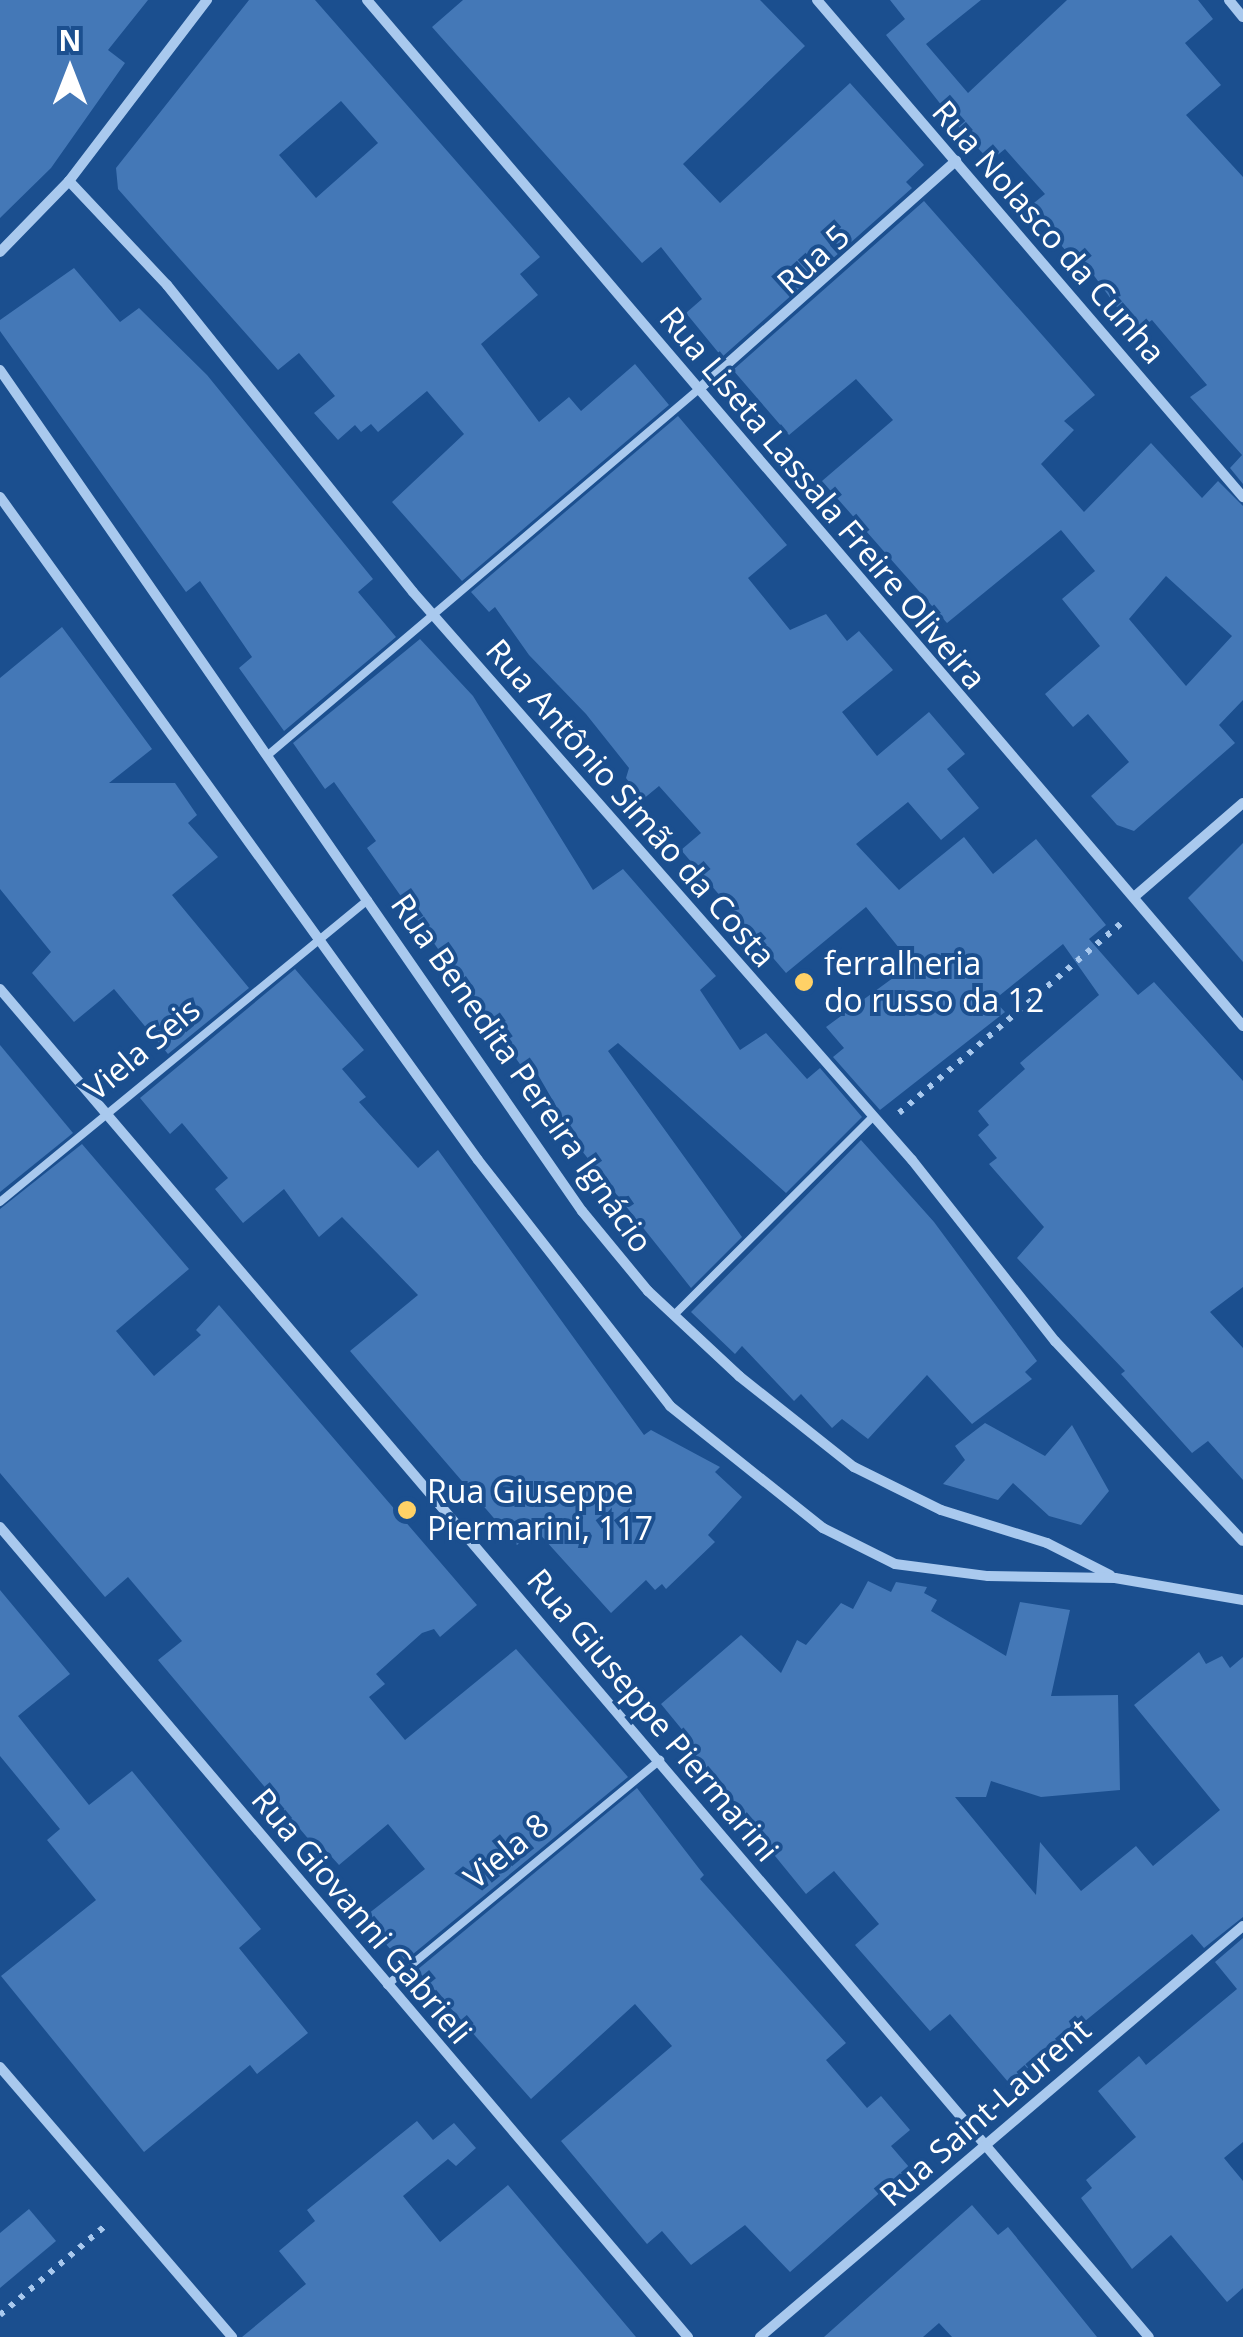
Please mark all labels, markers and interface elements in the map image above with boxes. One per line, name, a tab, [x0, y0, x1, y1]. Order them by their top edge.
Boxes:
north arrow	[20, 20, 120, 120]
text: N	[59, 21, 81, 59]
street label: Rua Nolasco da Cunha	[925, 93, 1173, 371]
street label: Rua 5	[769, 217, 857, 301]
street label: Rua Liseta Lassala Freire Oliveira	[652, 299, 994, 697]
street label: Rua Antônio Simão da Costa	[478, 631, 784, 975]
street label: Rua Benedita Pereira Ignácio	[383, 886, 661, 1260]
place label: ferralheria do russo da 12	[824, 945, 1044, 1020]
marker: ferralheria do russo da 12	[793, 971, 815, 993]
street label: Viela Seis	[77, 990, 207, 1108]
place label: Rua Giuseppe Piermarini, 117	[427, 1473, 653, 1548]
marker: Rua Giuseppe Piermarini, 117	[396, 1499, 418, 1521]
street label: Rua Giuseppe Piermarini	[519, 1561, 787, 1869]
street label: Rua Giovanni Gabrieli	[244, 1781, 480, 2051]
street label: Viela 8	[456, 1805, 556, 1897]
street label: Rua Saint-Laurent	[872, 2010, 1098, 2214]

